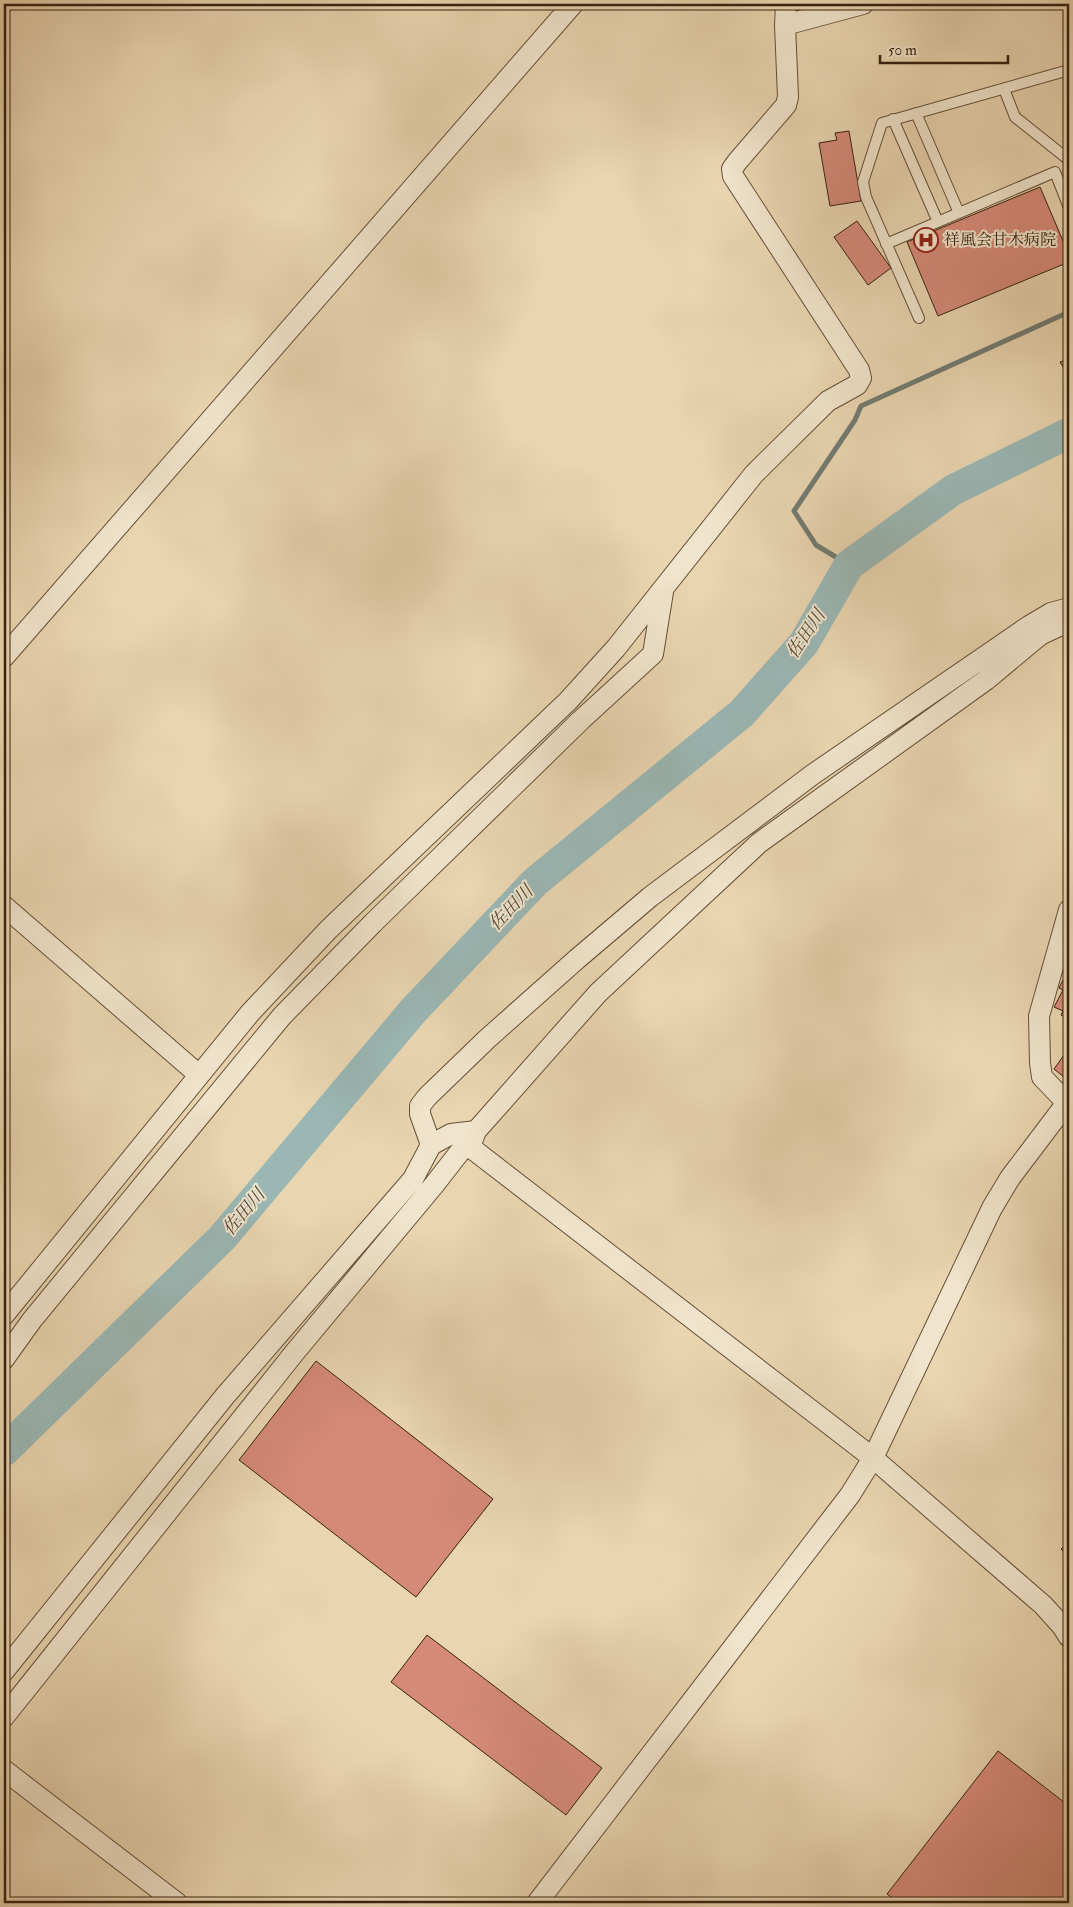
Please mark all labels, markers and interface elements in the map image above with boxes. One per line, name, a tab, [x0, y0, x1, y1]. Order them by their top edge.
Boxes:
scale bar	[880, 32, 1008, 64]
text: 50 m	[888, 41, 917, 60]
hospital icon: 祥風会甘木病院	[913, 227, 939, 253]
place label: 祥風会甘木病院	[944, 230, 1056, 250]
water label: 佐田川	[781, 604, 832, 663]
water label: 佐田川	[484, 879, 539, 935]
water label: 佐田川	[218, 1182, 271, 1240]

